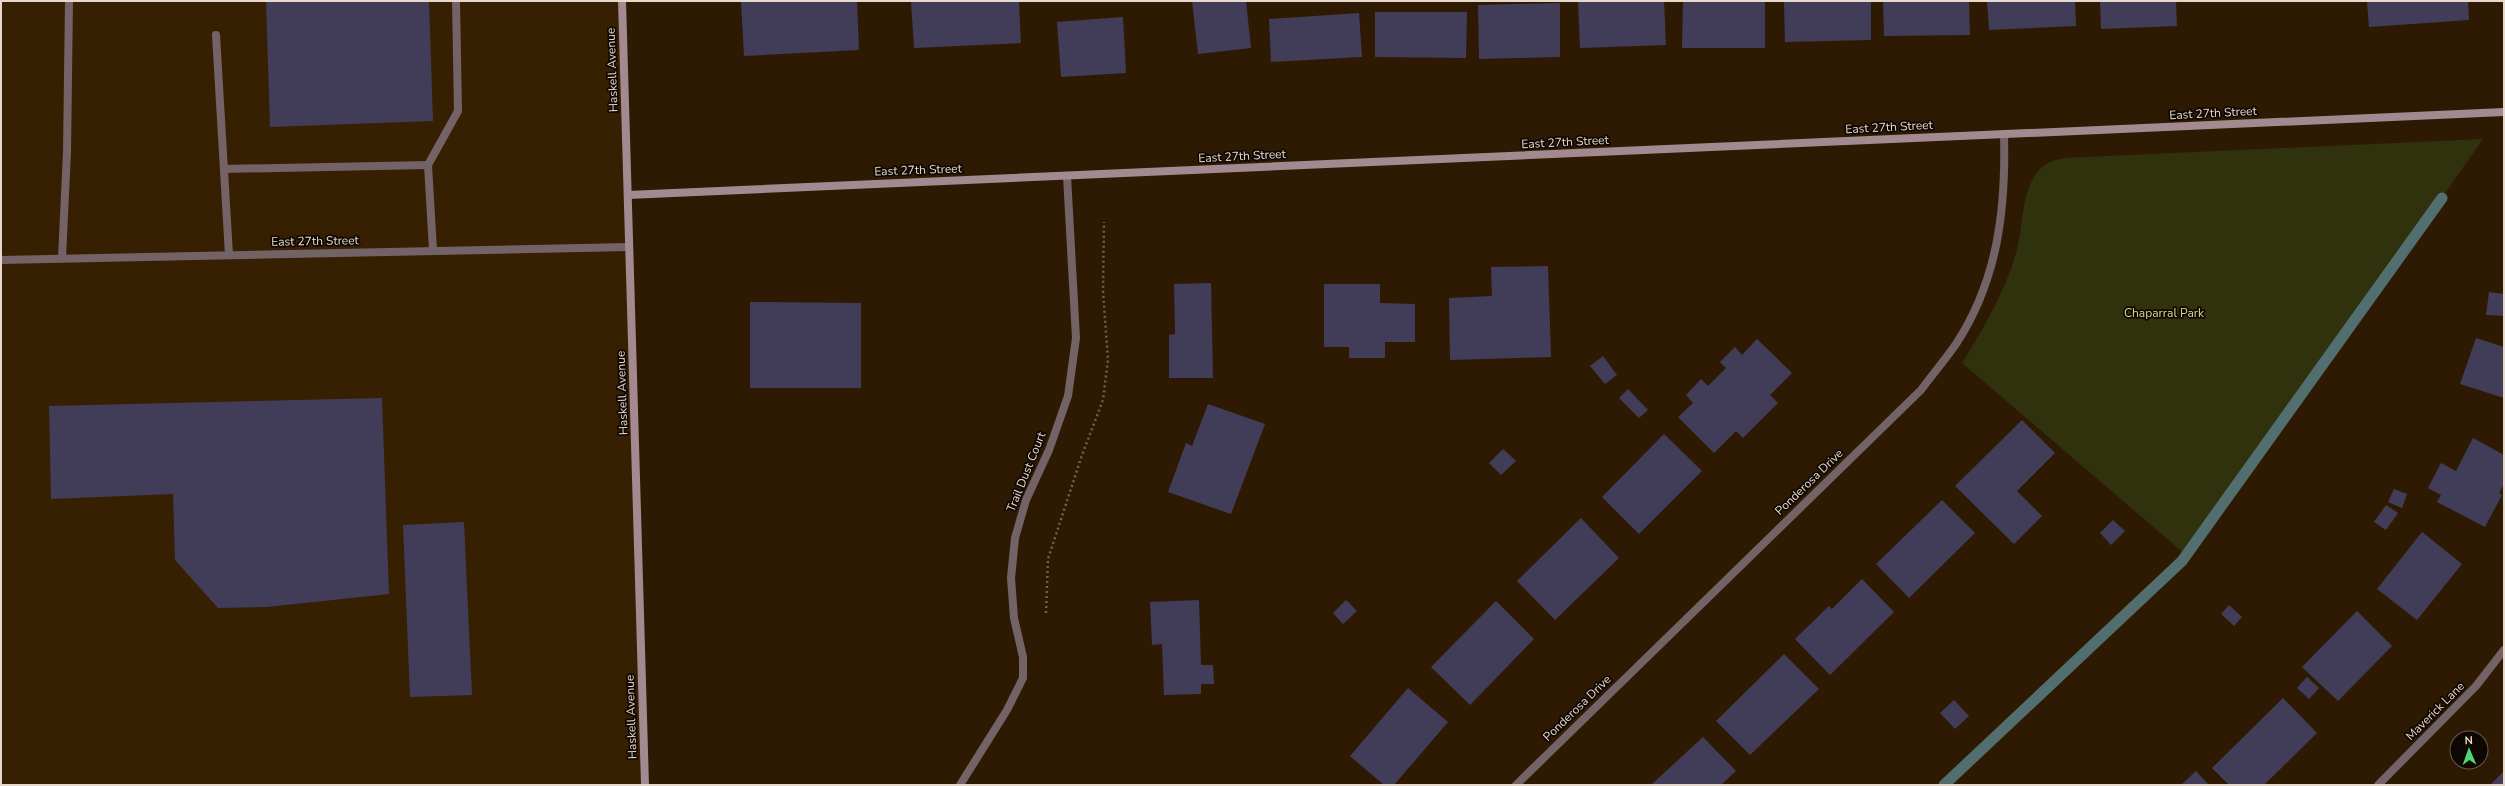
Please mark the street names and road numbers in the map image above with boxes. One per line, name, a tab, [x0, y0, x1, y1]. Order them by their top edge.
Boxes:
street label: Haskell Avenue	[603, 27, 621, 113]
street label: East 27th Street	[2169, 103, 2258, 123]
street label: East 27th Street	[1845, 117, 1934, 137]
street label: East 27th Street	[1521, 132, 1610, 152]
street label: East 27th Street	[1198, 146, 1287, 166]
street label: East 27th Street	[874, 160, 963, 180]
street label: East 27th Street	[271, 232, 360, 250]
street label: Haskell Avenue	[613, 350, 631, 436]
street label: Trail Dust Court	[1003, 429, 1050, 514]
street label: Ponderosa Drive	[1772, 445, 1846, 519]
street label: Ponderosa Drive	[1540, 671, 1614, 745]
street label: Haskell Avenue	[622, 674, 640, 760]
street label: Maverick Lane	[2402, 678, 2468, 744]

